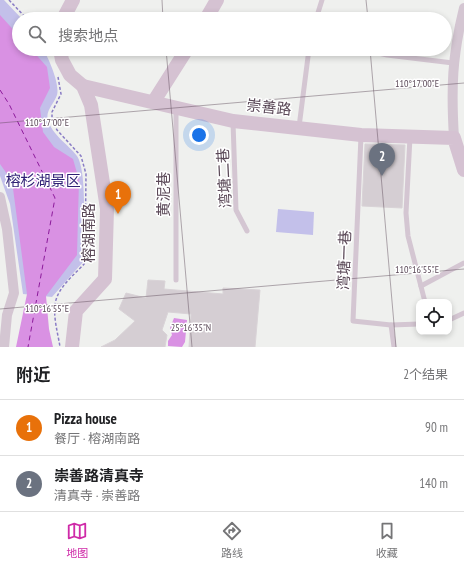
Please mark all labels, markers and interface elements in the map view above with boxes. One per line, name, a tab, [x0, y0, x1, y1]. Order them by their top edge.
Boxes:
search box	[12, 12, 452, 56]
icon: search	[26, 23, 48, 45]
text: 搜索地点	[58, 26, 118, 45]
text: 110°17'00"E	[395, 77, 439, 90]
street label: 崇善路	[246, 95, 292, 119]
text: 110°17'00"E	[25, 116, 69, 129]
your location	[189, 125, 209, 145]
pin: 2	[369, 143, 395, 176]
street label: 湾塘二巷	[213, 148, 235, 208]
park label: 榕杉湖景区	[5, 171, 81, 190]
street label: 黄泥巷	[154, 171, 173, 217]
pin: 1	[105, 181, 131, 214]
street label: 榕湖南路	[79, 203, 98, 263]
street label: 湾塘一巷	[333, 230, 355, 290]
text: 110°16'55"E	[395, 263, 439, 276]
map controls	[416, 299, 452, 335]
button: locate	[416, 299, 452, 335]
text: 110°16'55"E	[25, 302, 69, 315]
text: 25°16'35"N	[171, 321, 211, 334]
text: 附近	[16, 364, 50, 386]
text: 2个结果	[403, 366, 448, 383]
text: Pizza house	[54, 409, 117, 428]
text: 1	[26, 419, 32, 436]
text: 90 m	[425, 419, 448, 436]
text: 餐厅 · 榕湖南路	[54, 430, 140, 447]
text: 崇善路清真寺	[54, 466, 144, 485]
text: 2	[26, 475, 32, 492]
text: 140 m	[419, 475, 448, 492]
text: 清真寺 · 崇善路	[54, 487, 140, 504]
tab: 地图	[66, 520, 88, 560]
tab: 路线	[221, 520, 243, 560]
tab: 收藏	[376, 520, 398, 560]

